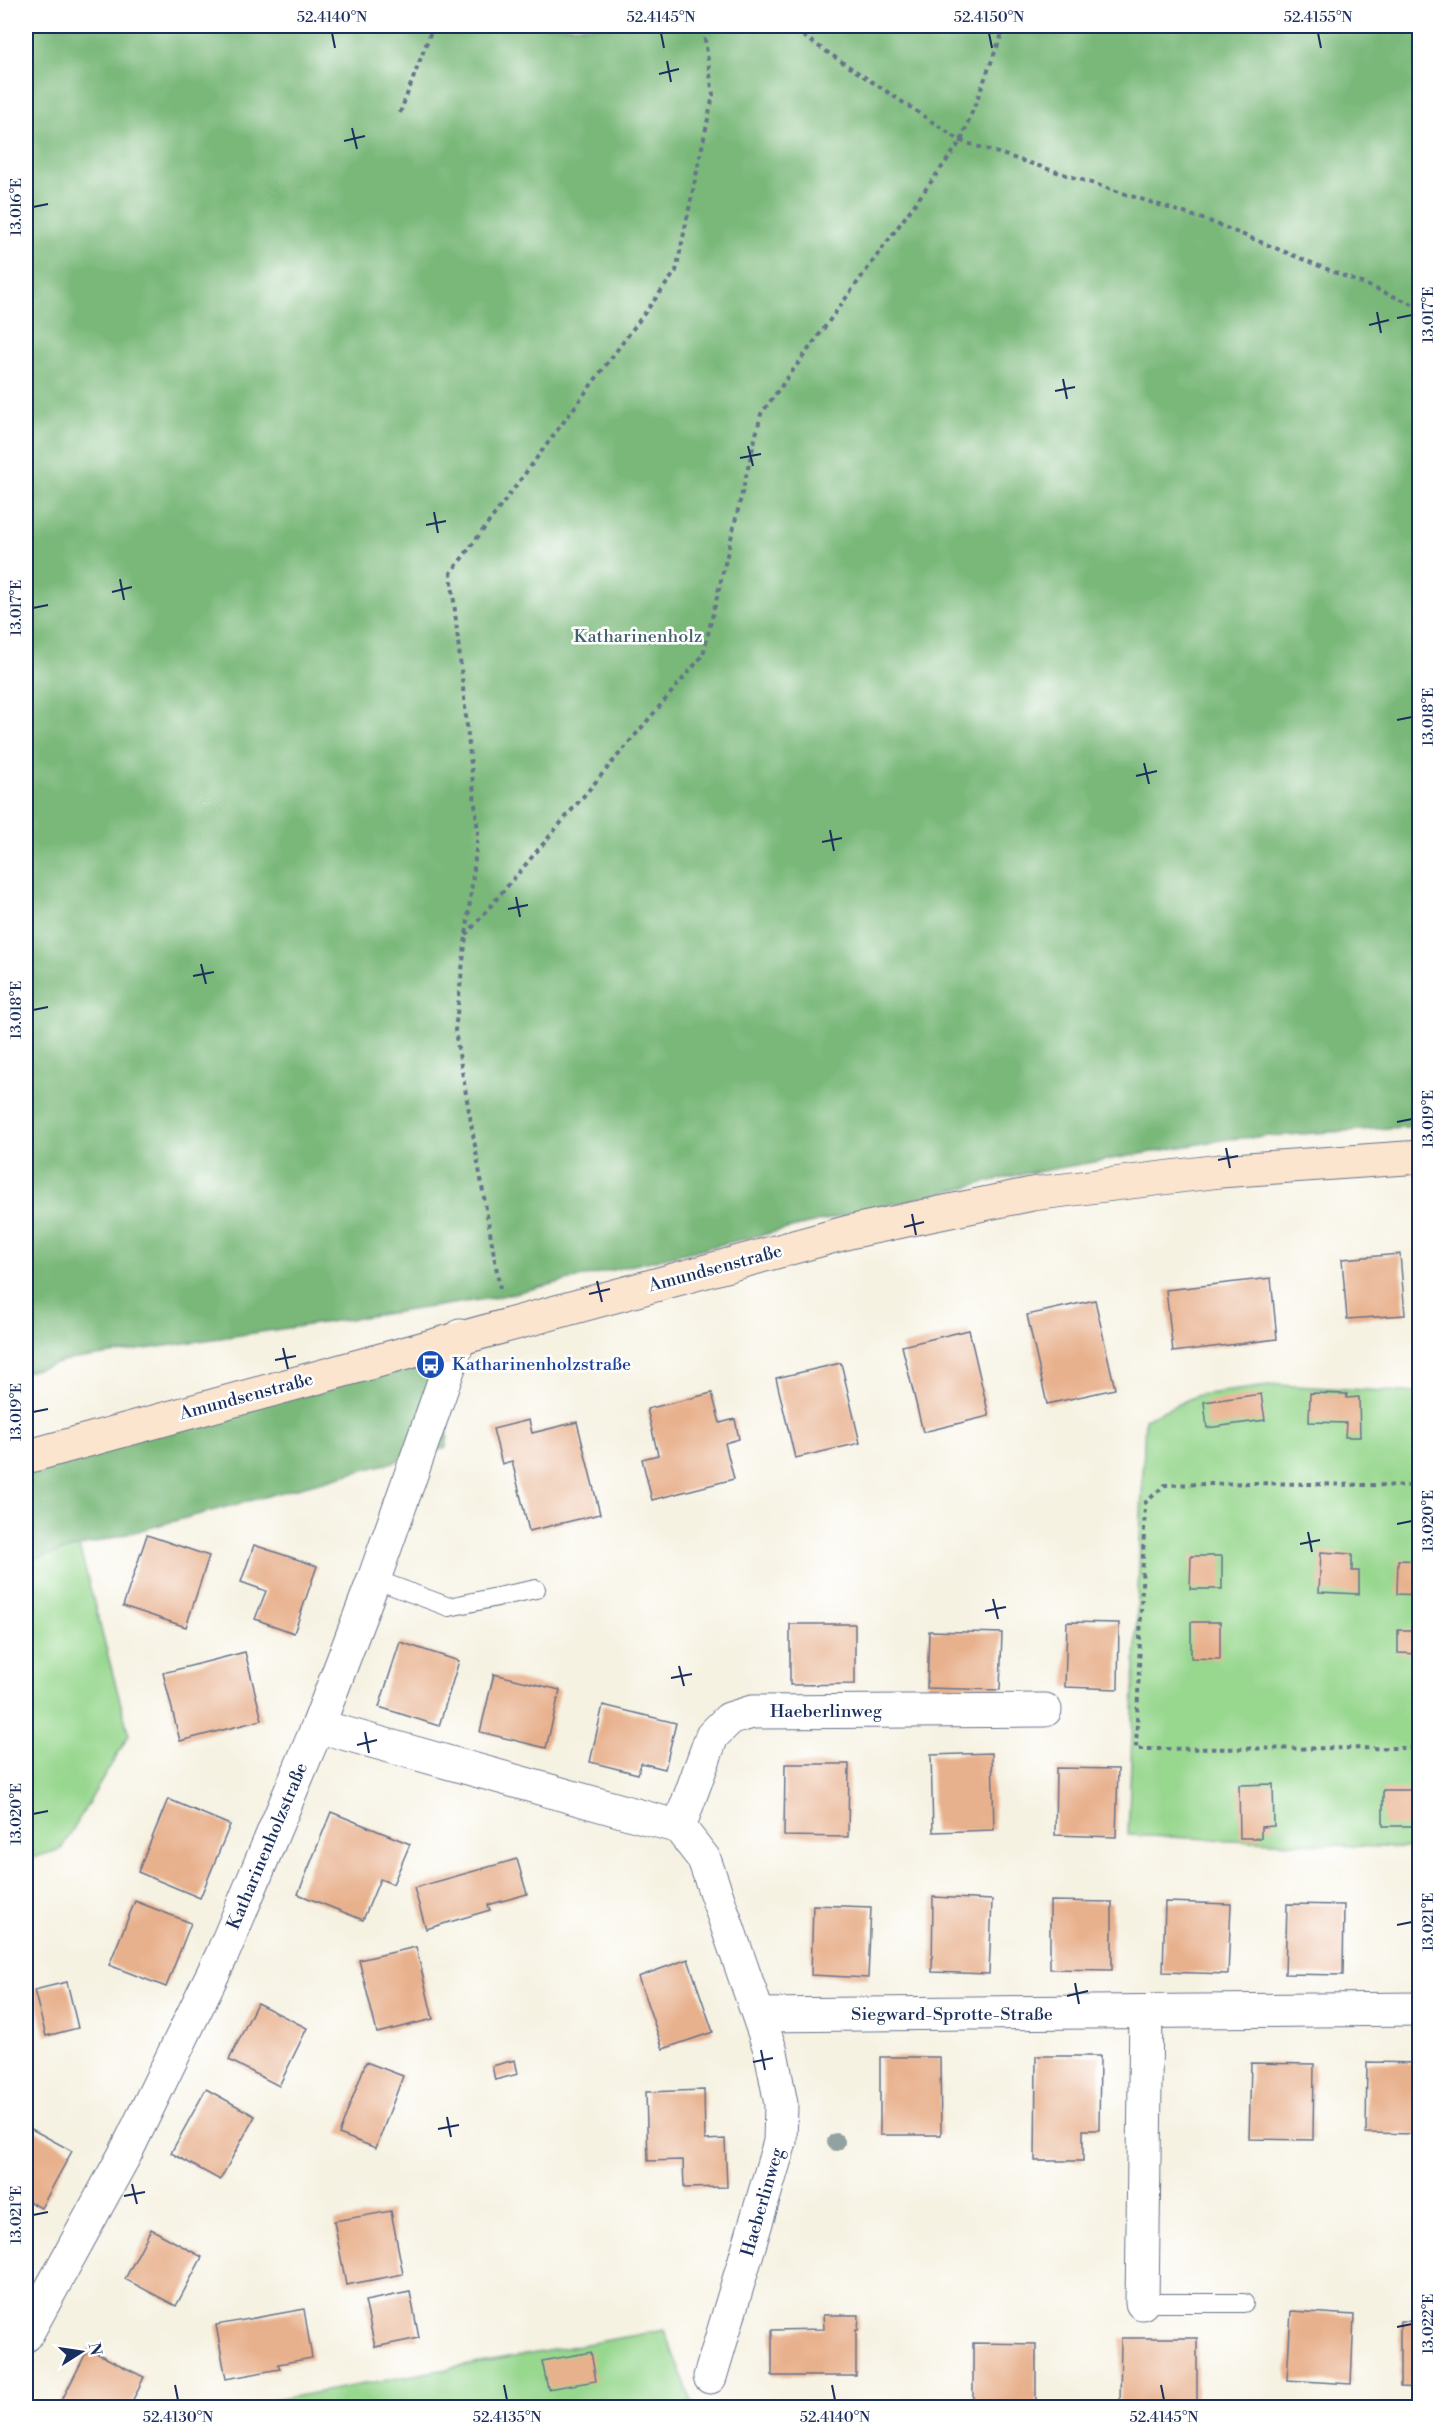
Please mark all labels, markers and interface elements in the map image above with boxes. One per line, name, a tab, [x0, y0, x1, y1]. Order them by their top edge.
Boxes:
text: 52.4140°N	[297, 8, 367, 27]
text: 52.4145°N	[627, 8, 695, 27]
text: 52.4150°N	[954, 8, 1024, 27]
text: 52.4155°N	[1284, 8, 1352, 27]
text: 13.016°E	[7, 178, 26, 236]
text: 13.017°E	[1419, 287, 1438, 343]
text: 13.017°E	[7, 580, 26, 636]
park label: Katharinenholz	[574, 625, 702, 648]
text: 13.018°E	[1419, 688, 1438, 746]
text: 13.018°E	[7, 981, 26, 1039]
text: 13.019°E	[1419, 1090, 1438, 1148]
street label: Amundsenstraße	[645, 1240, 784, 1298]
bus stop icon: Katharinenholzstraße	[415, 1348, 447, 1380]
place label: Katharinenholzstraße	[452, 1353, 631, 1376]
street label: Amundsenstraße	[176, 1368, 315, 1426]
text: 13.019°E	[7, 1383, 26, 1441]
text: 13.020°E	[1419, 1490, 1438, 1552]
street label: Haeberlinweg	[770, 1700, 883, 1723]
street label: Katharinenholzstraße	[222, 1759, 313, 1933]
text: 13.020°E	[7, 1783, 26, 1845]
text: 13.021°E	[1419, 1893, 1438, 1951]
street label: Siegward-Sprotte-Straße	[851, 2003, 1053, 2026]
street label: Haeberlinweg	[736, 2144, 789, 2259]
text: 13.021°E	[7, 2186, 26, 2244]
text: 13.022°E	[1419, 2294, 1438, 2354]
north arrow	[51, 2322, 111, 2382]
text: N	[84, 2341, 106, 2358]
text: 52.4130°N	[143, 2408, 213, 2427]
text: 52.4135°N	[473, 2408, 541, 2427]
text: 52.4140°N	[800, 2408, 870, 2427]
text: 52.4145°N	[1130, 2408, 1198, 2427]

